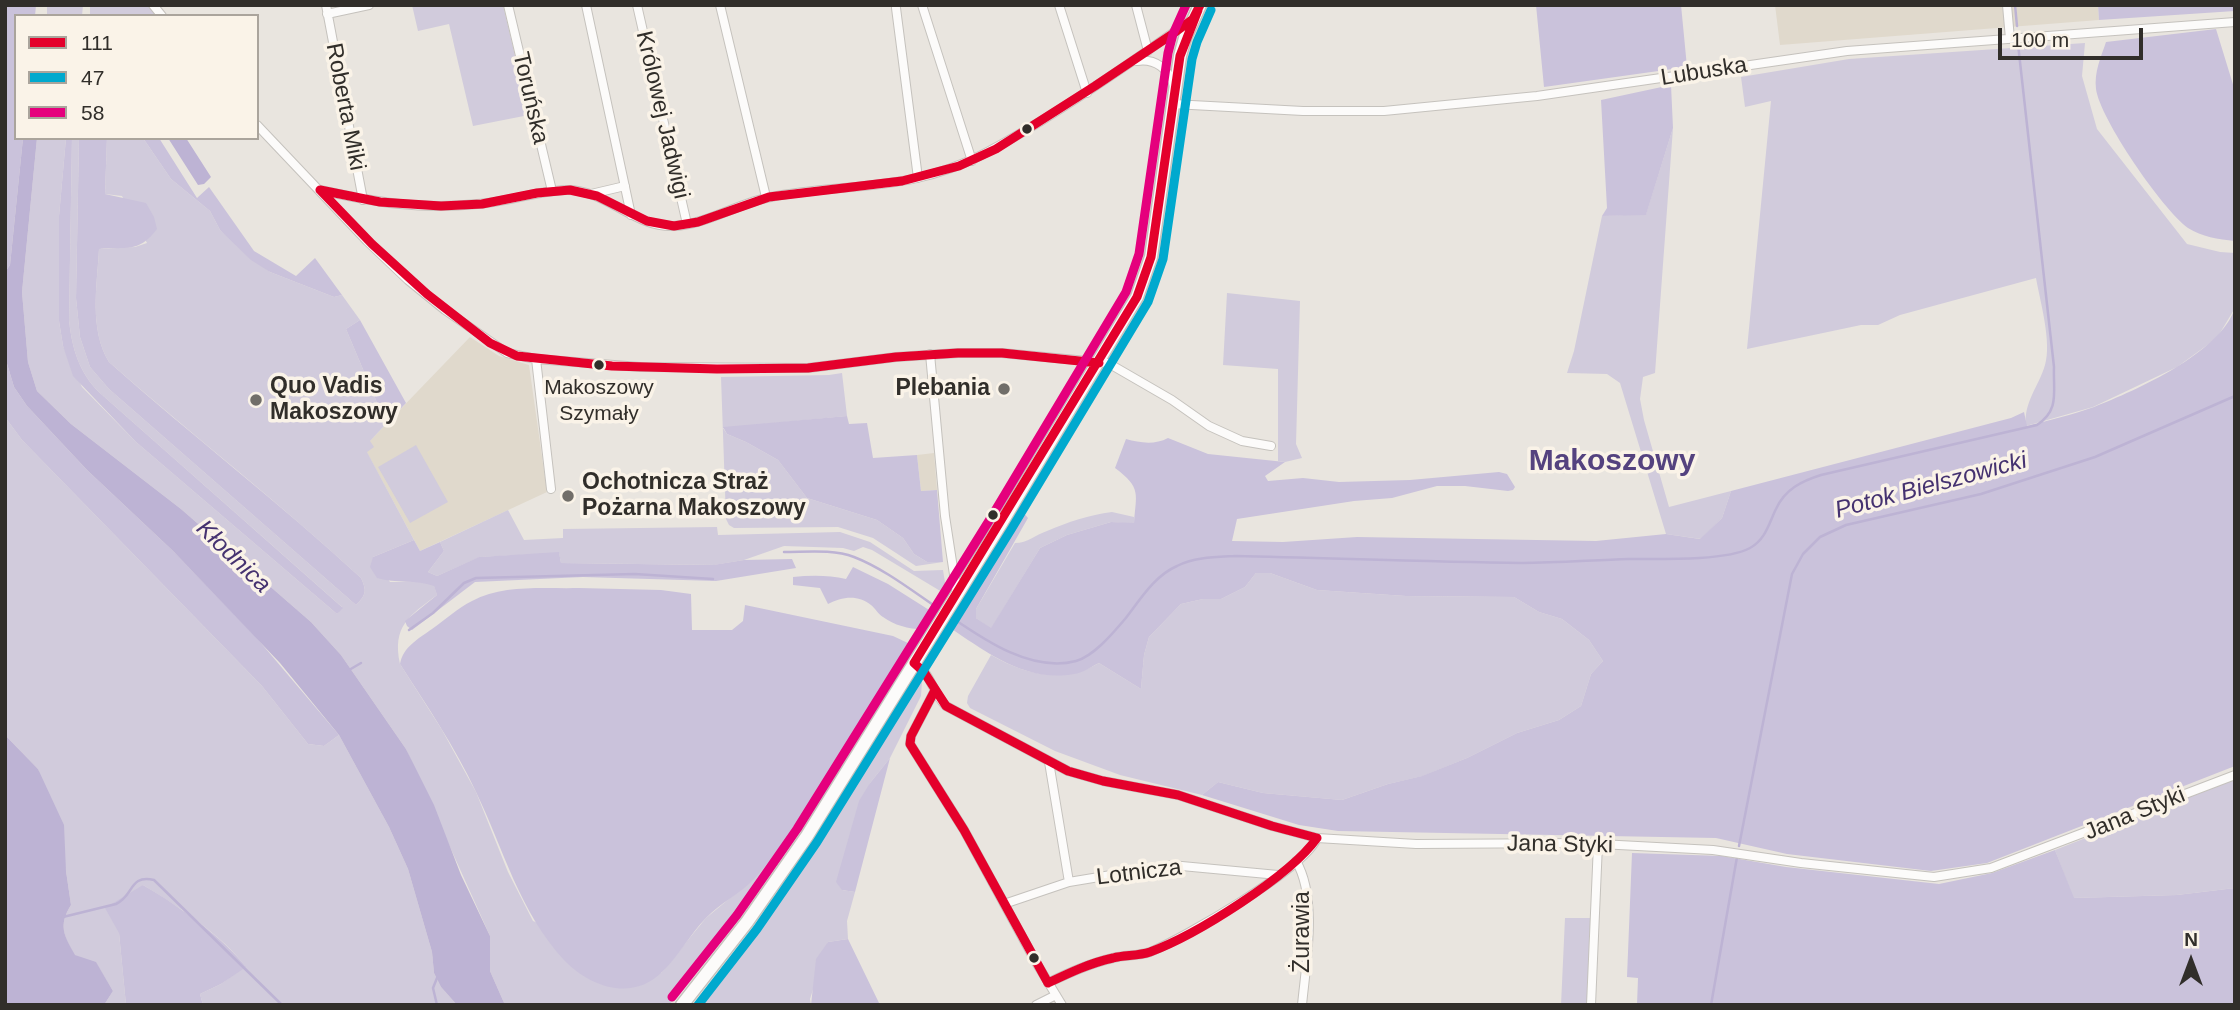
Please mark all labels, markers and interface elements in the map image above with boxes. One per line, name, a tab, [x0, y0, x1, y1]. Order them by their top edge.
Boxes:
legend	[14, 14, 259, 140]
scale bar	[2002, 14, 2147, 58]
street label: Królowej Jadwigi	[629, 28, 695, 202]
text: 100 m	[2011, 28, 2069, 51]
text: 111	[81, 31, 113, 54]
street label: Roberta Miki	[319, 41, 371, 173]
street label: Toruńska	[506, 49, 554, 147]
street label: Lubuska	[1659, 52, 1749, 92]
text: 47	[81, 66, 104, 89]
text: 58	[81, 101, 104, 124]
unlabelled marker	[1020, 122, 1034, 136]
marker: Makoszowy Szymały	[592, 358, 606, 372]
place label: Quo Vadis Makoszowy	[270, 373, 398, 427]
place label: Makoszowy Szymały	[544, 375, 654, 425]
place label: Plebania	[895, 375, 990, 403]
marker: Plebania	[996, 381, 1012, 397]
marker: Quo Vadis Makoszowy	[248, 392, 264, 408]
district label: Makoszowy	[1529, 444, 1695, 480]
water label: Potok Bielszowicki	[1832, 447, 2030, 525]
place label: Ochotnicza Straż Pożarna Makoszowy	[582, 469, 806, 523]
marker: Ochotnicza Straż Pożarna Makoszowy	[560, 488, 576, 504]
unlabelled marker	[986, 508, 1000, 522]
water label: Kłodnica	[190, 515, 276, 599]
street label: Jana Styki	[2081, 781, 2189, 847]
street label: Jana Styki	[1507, 830, 1613, 860]
street label: Lotnicza	[1095, 854, 1183, 892]
street label: Żurawia	[1289, 891, 1317, 973]
north arrow	[2156, 926, 2226, 996]
text: N	[2184, 929, 2198, 950]
unlabelled marker	[1027, 951, 1041, 965]

